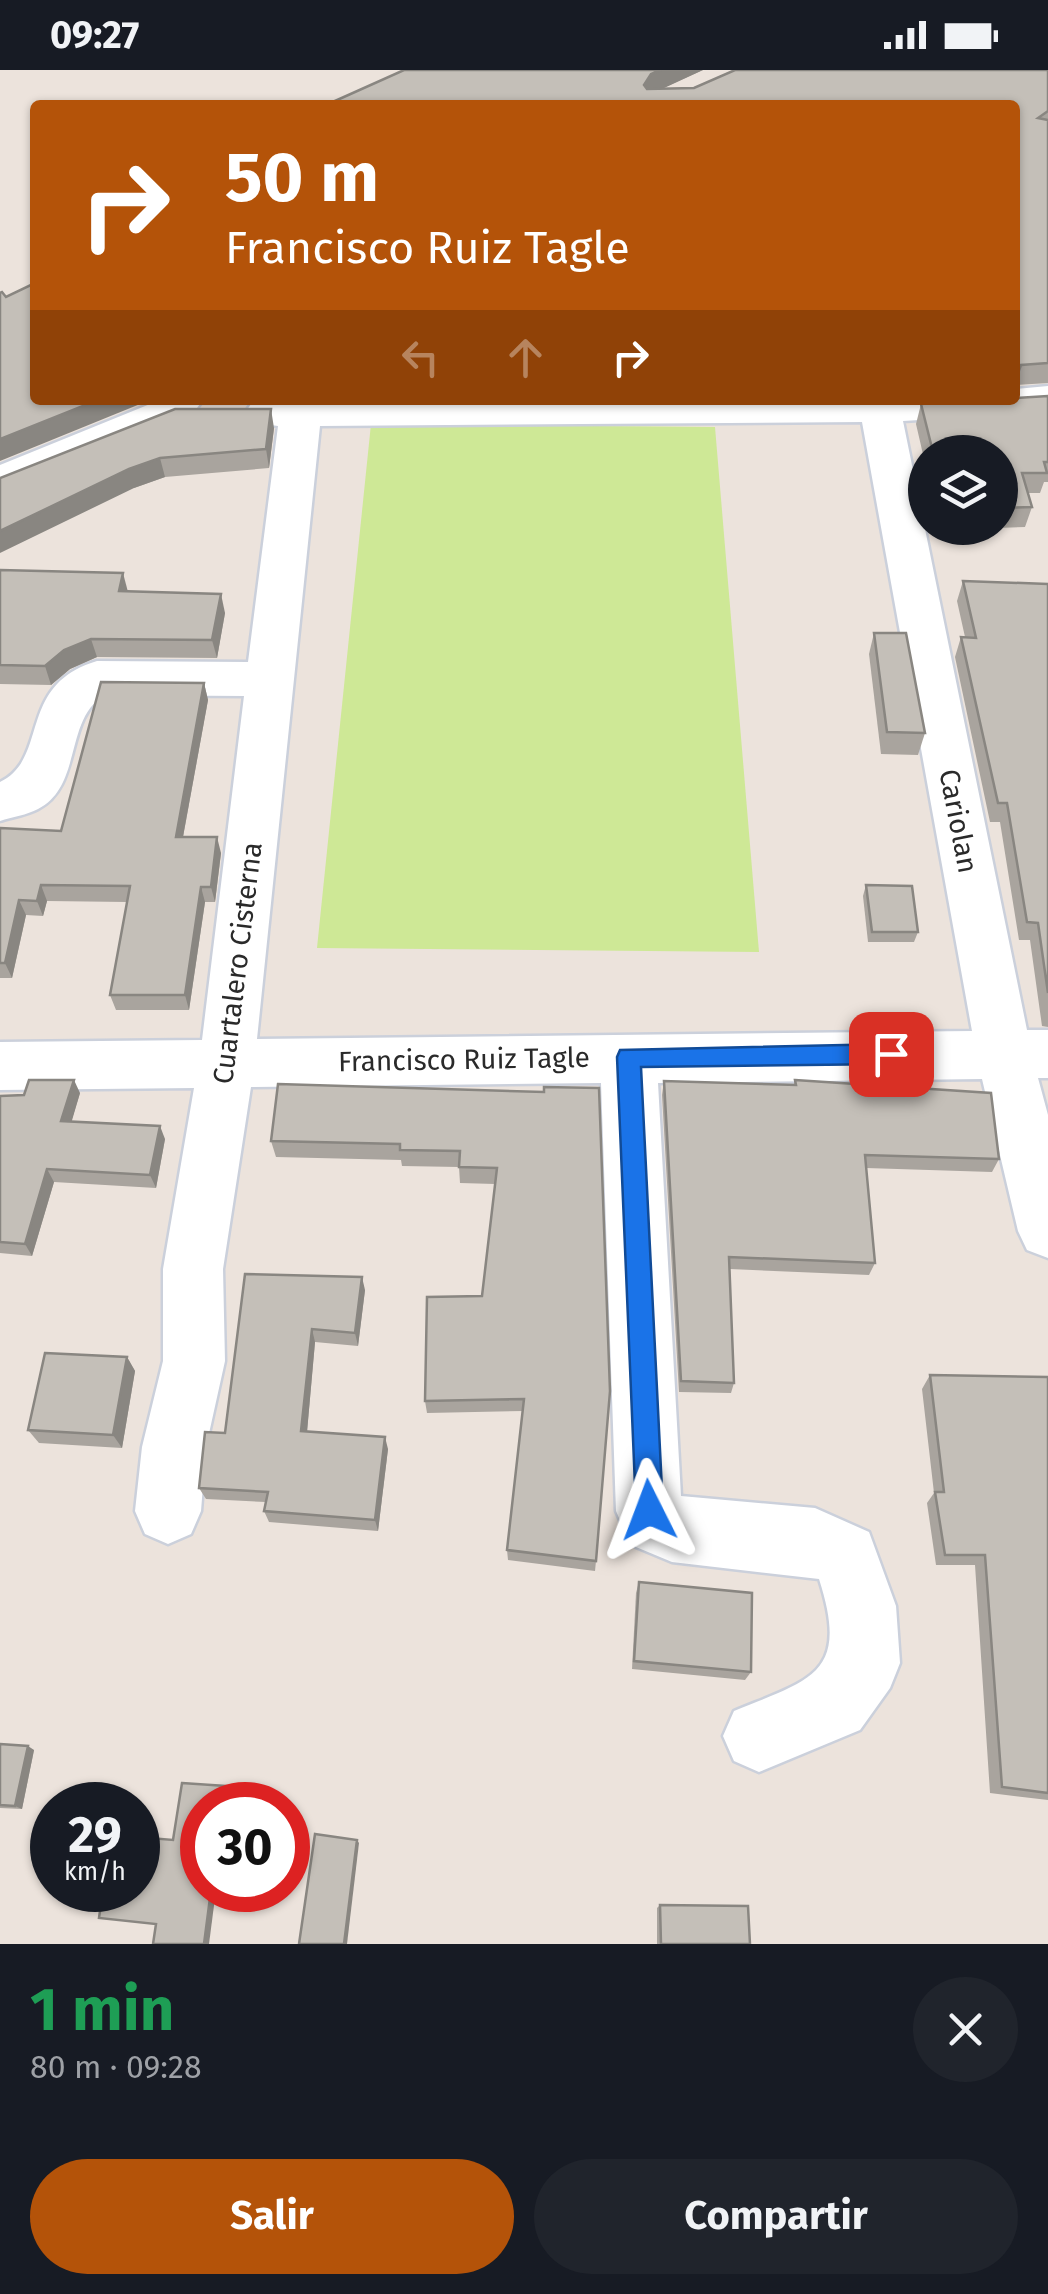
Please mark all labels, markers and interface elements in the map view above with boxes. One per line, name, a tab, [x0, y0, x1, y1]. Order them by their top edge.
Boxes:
text: 09:27	[50, 12, 139, 58]
text: 50 m	[225, 136, 379, 220]
icon: right	[60, 140, 190, 270]
text: Francisco Ruiz Tagle	[225, 221, 630, 275]
icon: left	[393, 330, 448, 385]
icon: ahead	[498, 330, 553, 385]
icon: right	[603, 330, 658, 385]
map controls	[908, 435, 1018, 545]
button: layers	[908, 435, 1018, 545]
street label: Cariolan	[932, 766, 985, 876]
street label: Cuartalero Cisterna	[206, 840, 269, 1086]
pin	[849, 1012, 934, 1097]
icon: arrive	[864, 1027, 919, 1082]
street label: Francisco Ruiz Tagle	[338, 1041, 590, 1078]
position arrow	[597, 1458, 701, 1562]
speed limit sign: 30	[180, 1782, 310, 1912]
text: 29	[68, 1805, 122, 1865]
text: km/h	[64, 1857, 126, 1887]
text: 1 min	[30, 1974, 174, 2046]
button: close	[913, 1977, 1018, 2082]
text: 80 m · 09:28	[30, 2048, 202, 2086]
button: Salir	[30, 2159, 514, 2274]
button: Compartir	[534, 2159, 1018, 2274]

